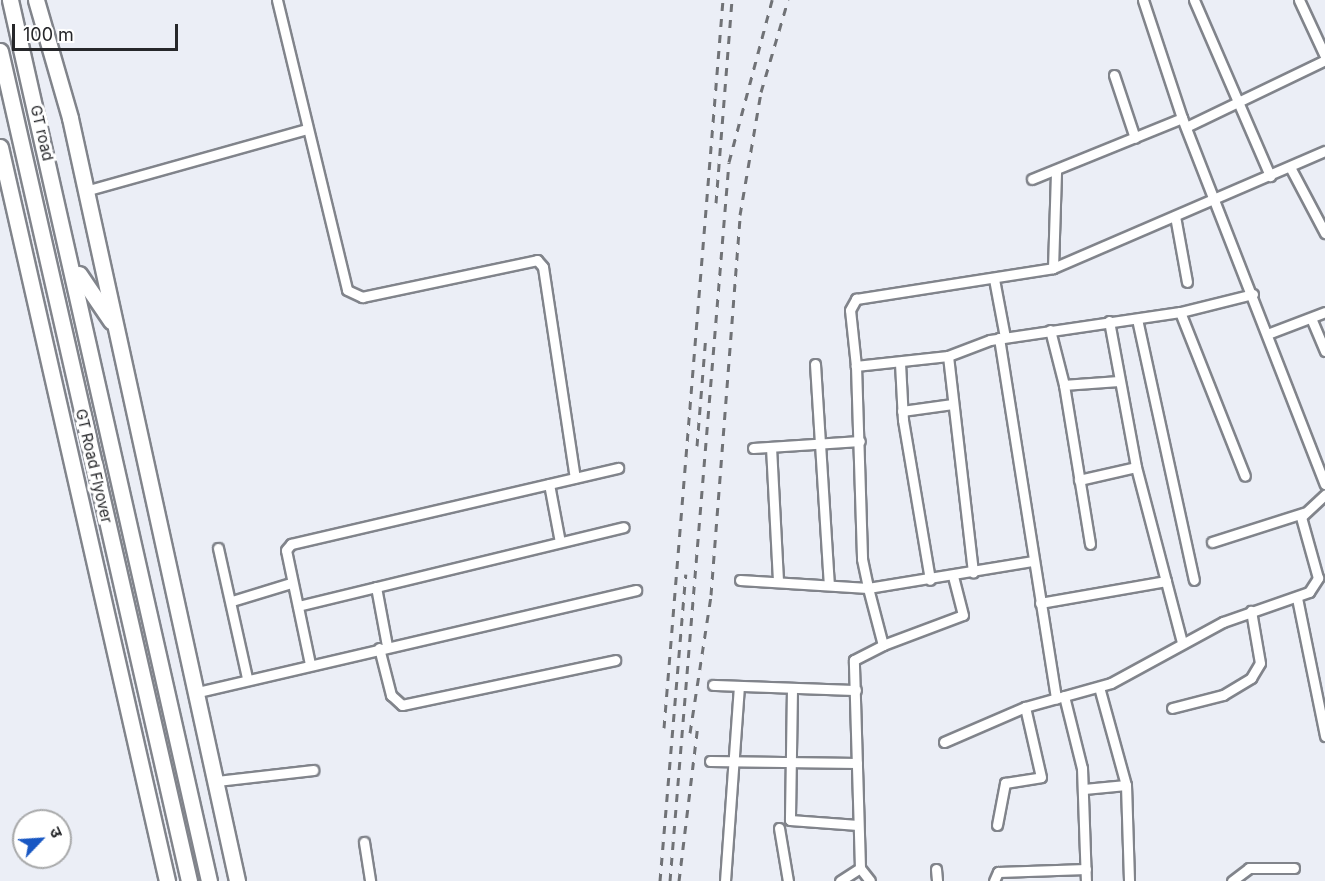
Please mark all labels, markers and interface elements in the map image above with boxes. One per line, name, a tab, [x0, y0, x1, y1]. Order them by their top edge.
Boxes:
scale bar	[15, 12, 182, 50]
text: 100 m	[23, 24, 74, 45]
street label: GT road	[27, 103, 57, 163]
street label: GT Road Flyover	[72, 407, 116, 525]
north arrow	[12, 809, 72, 869]
text: उ	[45, 824, 68, 841]

